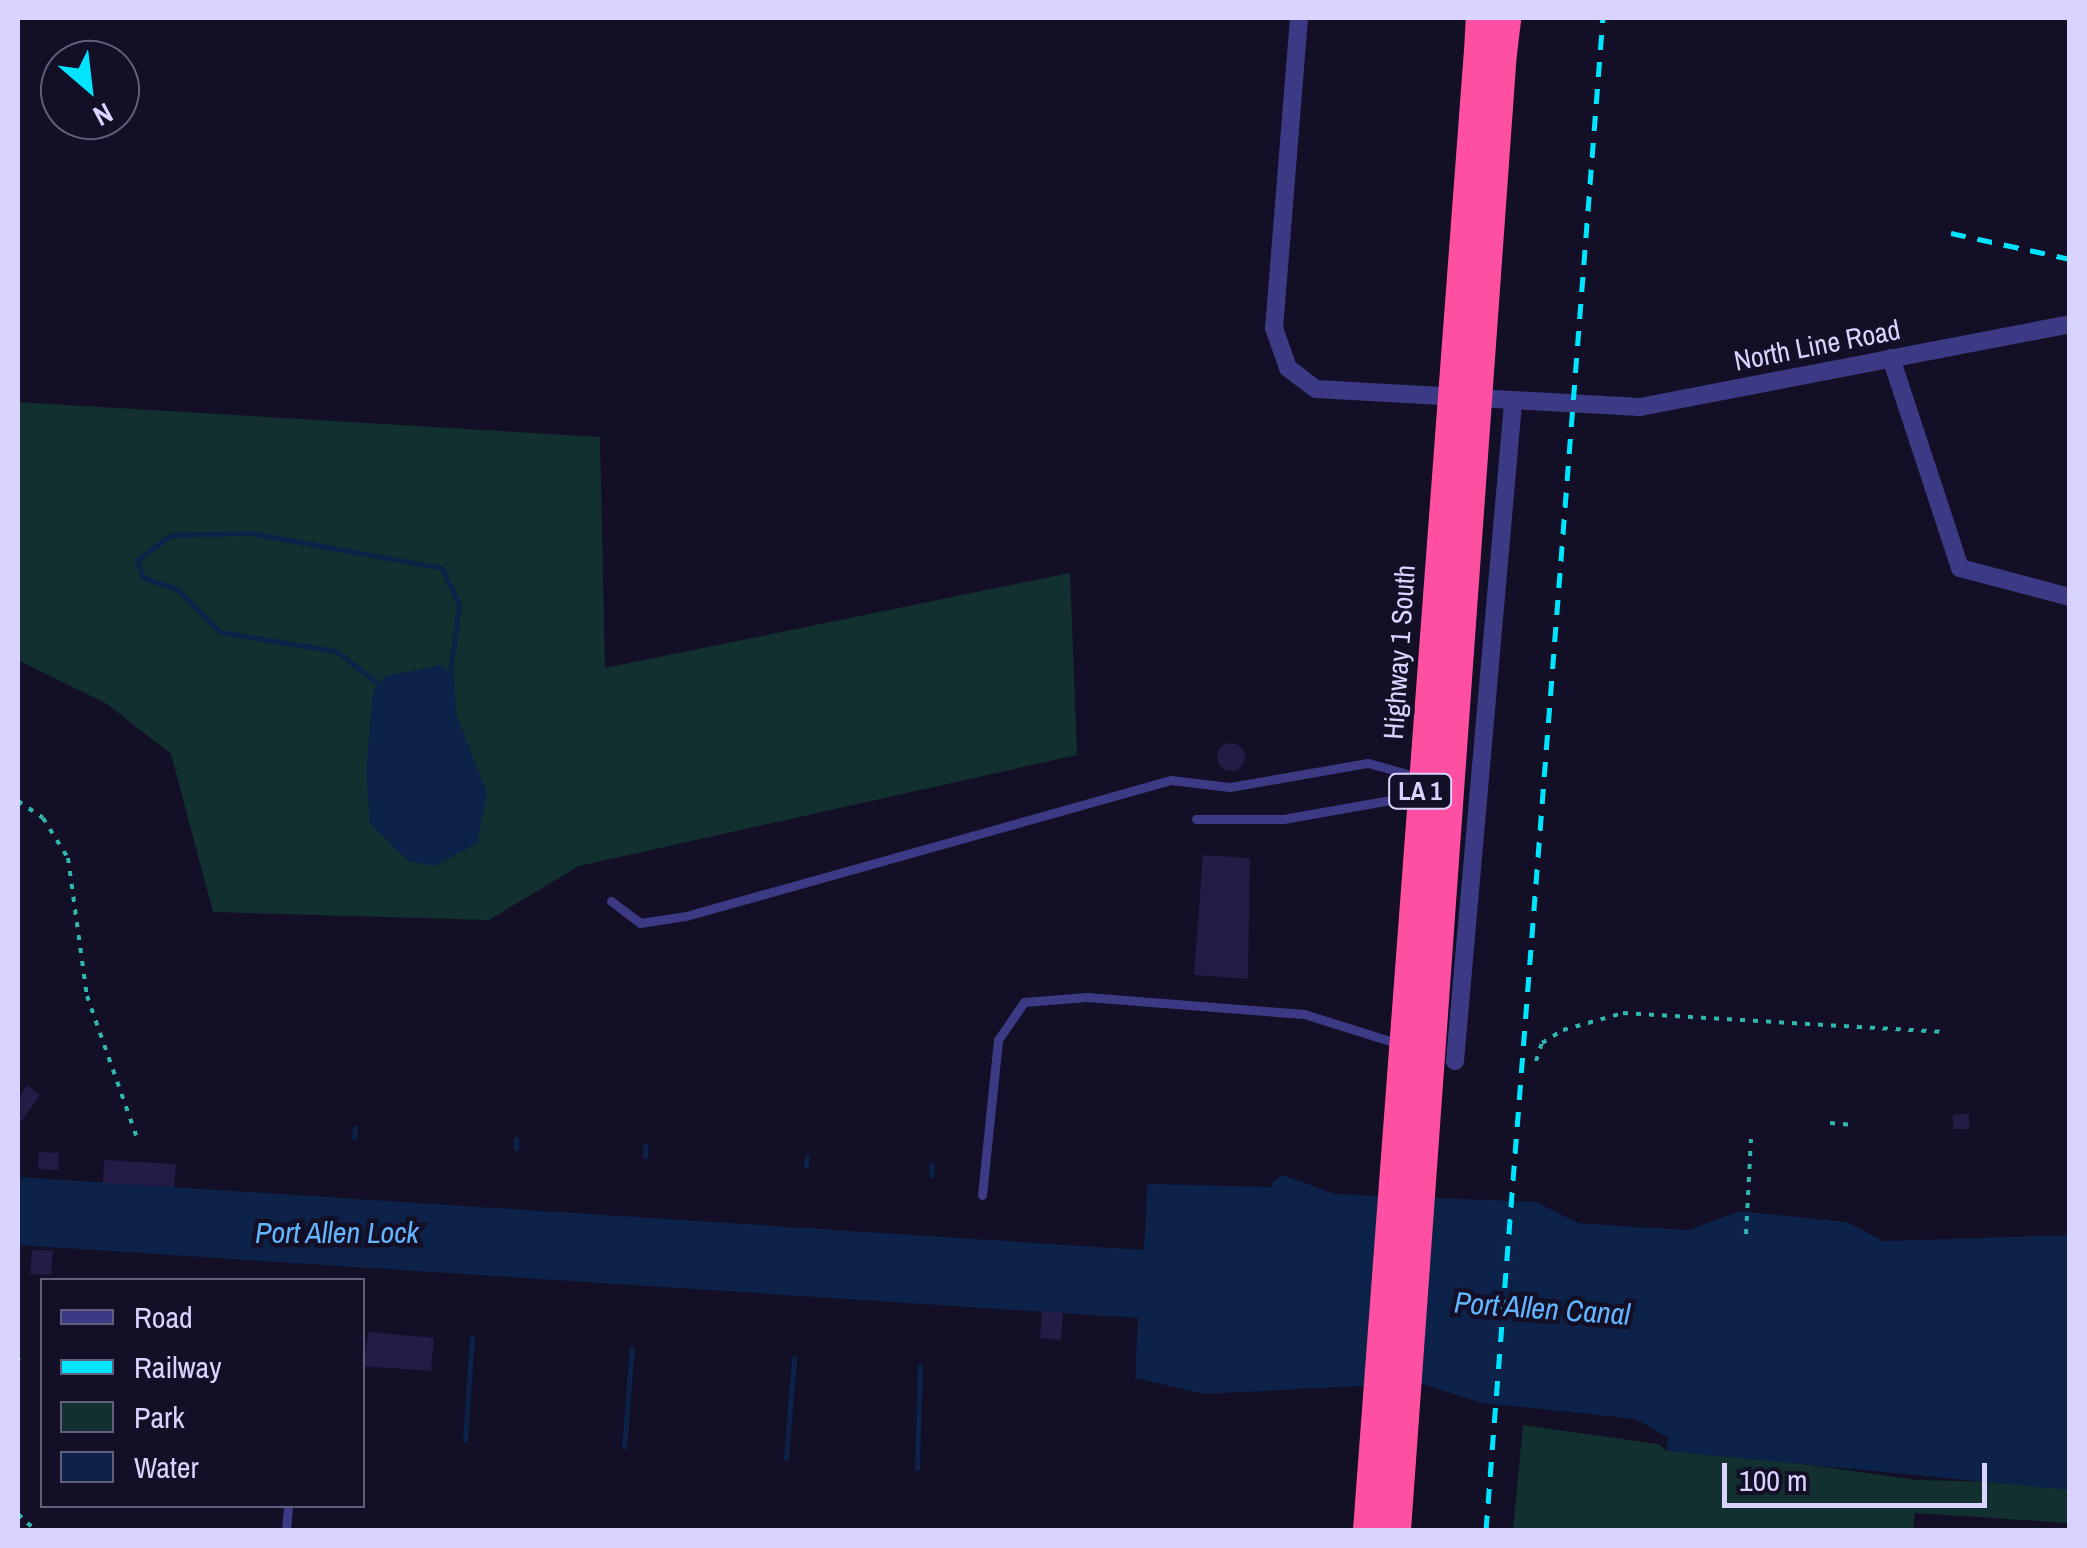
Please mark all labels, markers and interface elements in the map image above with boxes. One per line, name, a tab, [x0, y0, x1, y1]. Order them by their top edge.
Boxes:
north arrow	[40, 40, 140, 140]
text: N	[87, 94, 119, 135]
street label: North Line Road	[1731, 312, 1903, 378]
street label: Highway 1 South	[1376, 564, 1422, 740]
road number: LA 1	[1388, 771, 1452, 811]
water label: Port Allen Lock	[254, 1214, 420, 1250]
legend	[40, 1278, 365, 1508]
water label: Port Allen Canal	[1452, 1284, 1632, 1332]
text: Road	[134, 1297, 193, 1337]
text: Railway	[134, 1347, 221, 1387]
text: Park	[134, 1397, 185, 1437]
scale bar	[1727, 1443, 1992, 1505]
text: Water	[134, 1447, 199, 1487]
text: 100 m	[1739, 1460, 1807, 1500]

